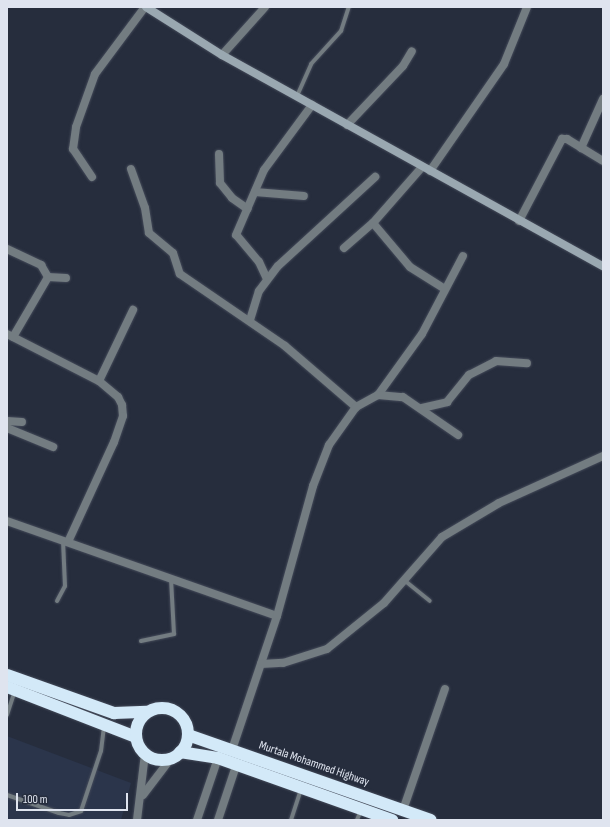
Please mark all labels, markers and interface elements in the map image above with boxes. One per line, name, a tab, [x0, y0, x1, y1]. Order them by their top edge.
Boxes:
street label: Murtala Mohammed Highway	[257, 738, 371, 790]
scale bar	[18, 785, 130, 811]
text: 100 m	[23, 792, 48, 807]

